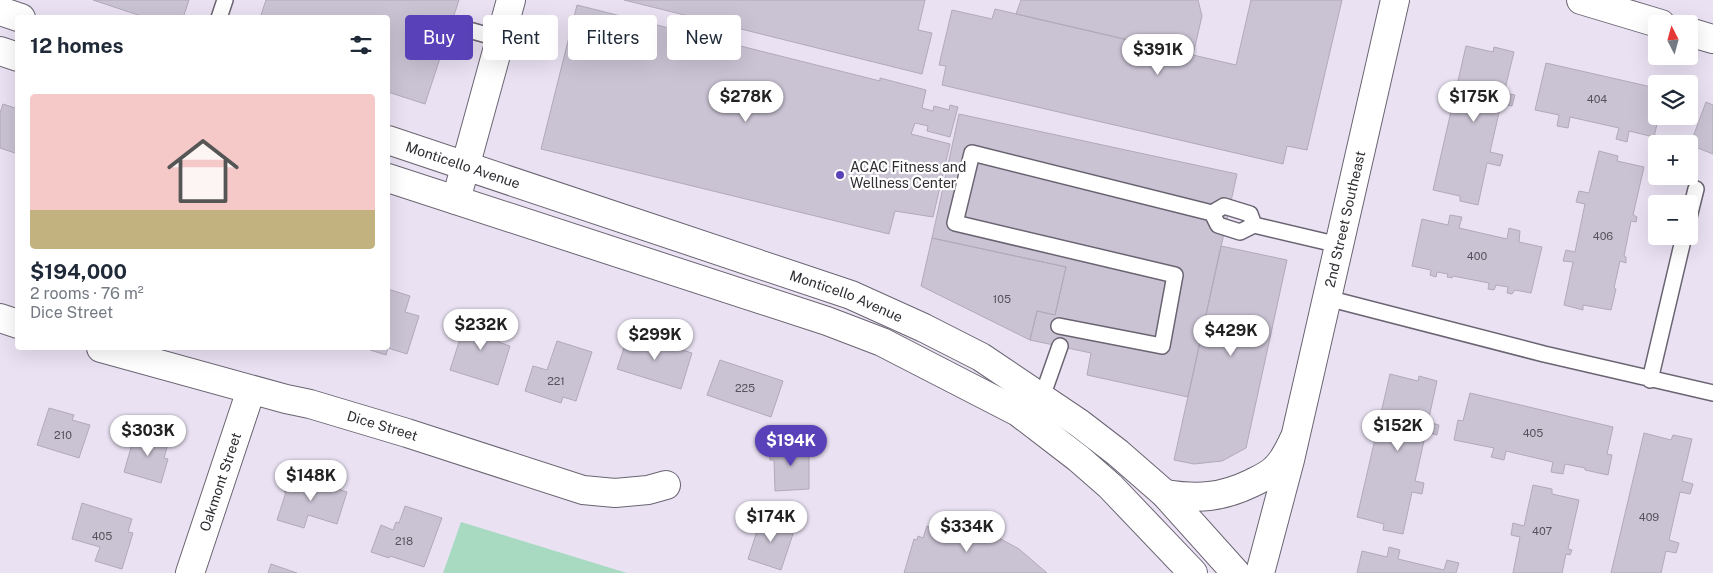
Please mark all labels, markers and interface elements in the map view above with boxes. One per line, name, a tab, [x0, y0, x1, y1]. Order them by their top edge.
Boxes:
chip: Buy	[405, 15, 473, 60]
chip: Rent	[483, 15, 558, 60]
chip: Filters	[568, 15, 657, 60]
chip: New	[667, 15, 741, 60]
north arrow	[1648, 15, 1698, 65]
map controls	[1648, 15, 1698, 245]
icon: filters	[347, 31, 375, 59]
text: 12 homes	[30, 33, 124, 58]
pin: $391K	[1123, 34, 1193, 76]
text: $391K	[1133, 40, 1183, 59]
button: layers	[1648, 75, 1698, 125]
pin: $278K	[711, 80, 781, 123]
pin: $175K	[1439, 80, 1509, 123]
text: $278K	[719, 87, 773, 106]
text: $175K	[1449, 87, 1499, 106]
house number: 404	[1587, 93, 1607, 105]
icon: home	[158, 126, 248, 216]
button: +	[1648, 135, 1698, 185]
street label: Monticello Avenue	[404, 138, 522, 192]
street label: 2nd Street Southeast	[1322, 149, 1368, 289]
place label: ACAC Fitness and Wellness Center	[850, 159, 966, 191]
marker: ACAC Fitness and Wellness Center	[834, 169, 846, 181]
button: −	[1648, 195, 1698, 245]
house number: 406	[1593, 230, 1613, 242]
house number: 400	[1467, 250, 1487, 262]
text: $194,000	[30, 259, 127, 284]
street label: Monticello Avenue	[788, 267, 905, 325]
text: 2 rooms · 76 m²	[30, 284, 144, 303]
house number: 105	[993, 293, 1011, 305]
text: Dice Street	[30, 303, 113, 322]
pin: $232K	[446, 308, 516, 351]
pin: $429K	[1196, 314, 1266, 357]
text: $232K	[454, 315, 508, 334]
pin: $299K	[620, 318, 690, 361]
text: $429K	[1204, 321, 1258, 340]
text: $299K	[628, 325, 682, 344]
house number: 221	[547, 375, 565, 387]
house number: 225	[735, 382, 755, 394]
street label: Dice Street	[345, 408, 420, 444]
pin: $152K	[1363, 410, 1433, 452]
pin: $303K	[113, 414, 183, 457]
text: $152K	[1373, 416, 1423, 435]
text: $303K	[121, 421, 175, 440]
pin: $194K	[756, 424, 826, 467]
house number: 405	[1523, 427, 1543, 439]
house number: 210	[54, 429, 72, 441]
street label: Oakmont Street	[196, 430, 244, 533]
text: $194K	[766, 431, 816, 450]
pin: $148K	[276, 460, 346, 502]
text: $148K	[286, 466, 336, 485]
pin: $174K	[736, 500, 806, 543]
text: $174K	[746, 507, 796, 526]
pin: $334K	[932, 510, 1002, 553]
house number: 409	[1639, 511, 1659, 523]
text: $334K	[940, 517, 994, 536]
house number: 407	[1532, 525, 1552, 537]
house number: 405	[92, 530, 112, 542]
house number: 218	[395, 535, 413, 547]

